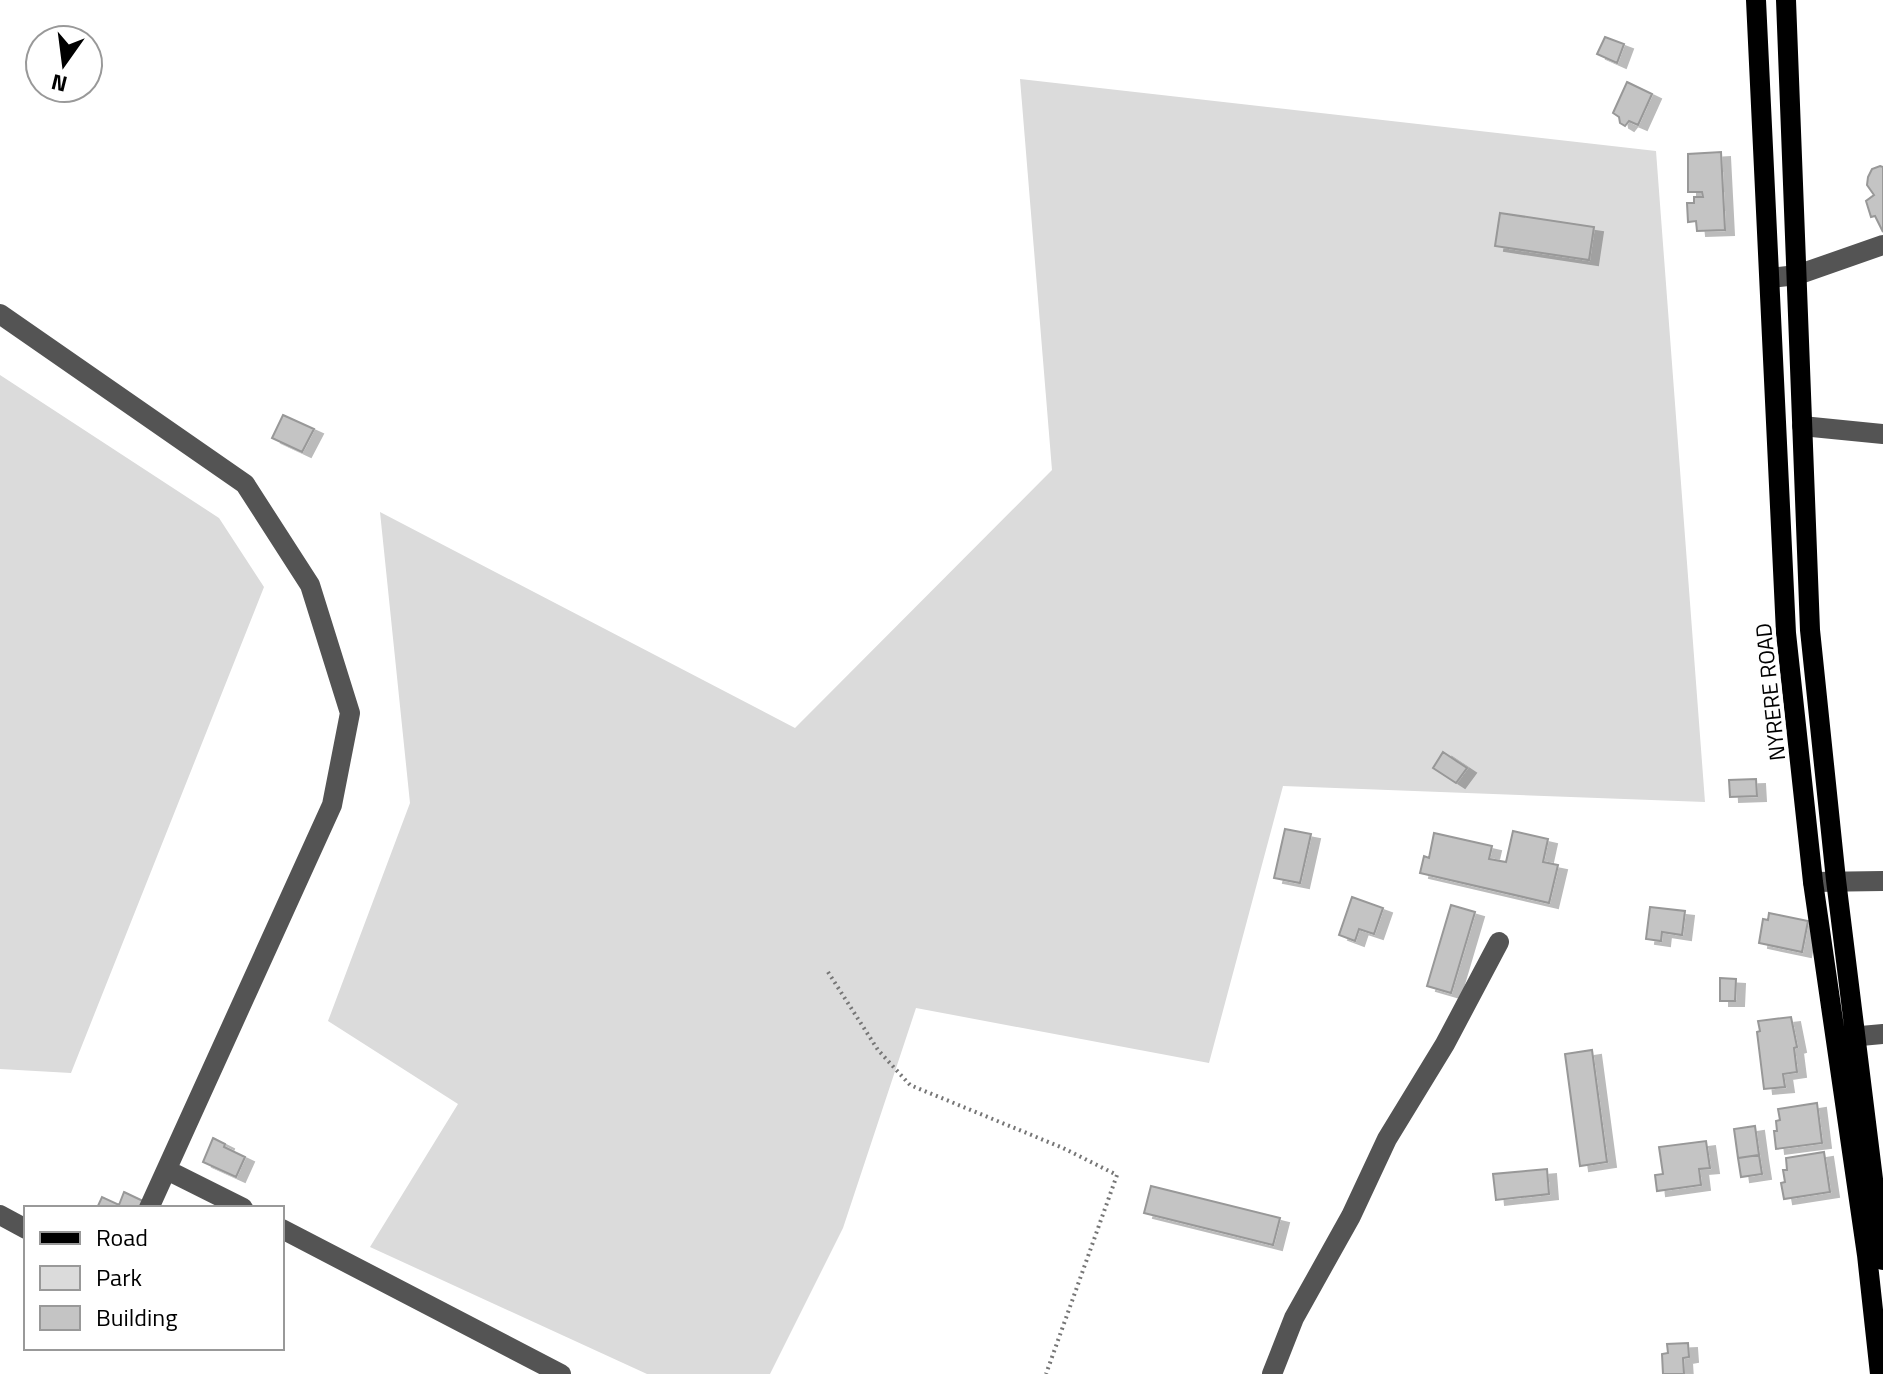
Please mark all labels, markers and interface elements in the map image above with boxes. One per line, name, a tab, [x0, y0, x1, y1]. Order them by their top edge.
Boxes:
north arrow	[24, 24, 104, 104]
text: N	[48, 65, 71, 102]
street label: NYRERE ROAD	[1746, 622, 1794, 762]
legend	[24, 1206, 284, 1350]
text: Road	[96, 1219, 148, 1255]
text: Park	[96, 1259, 142, 1295]
text: Building	[96, 1299, 178, 1335]

